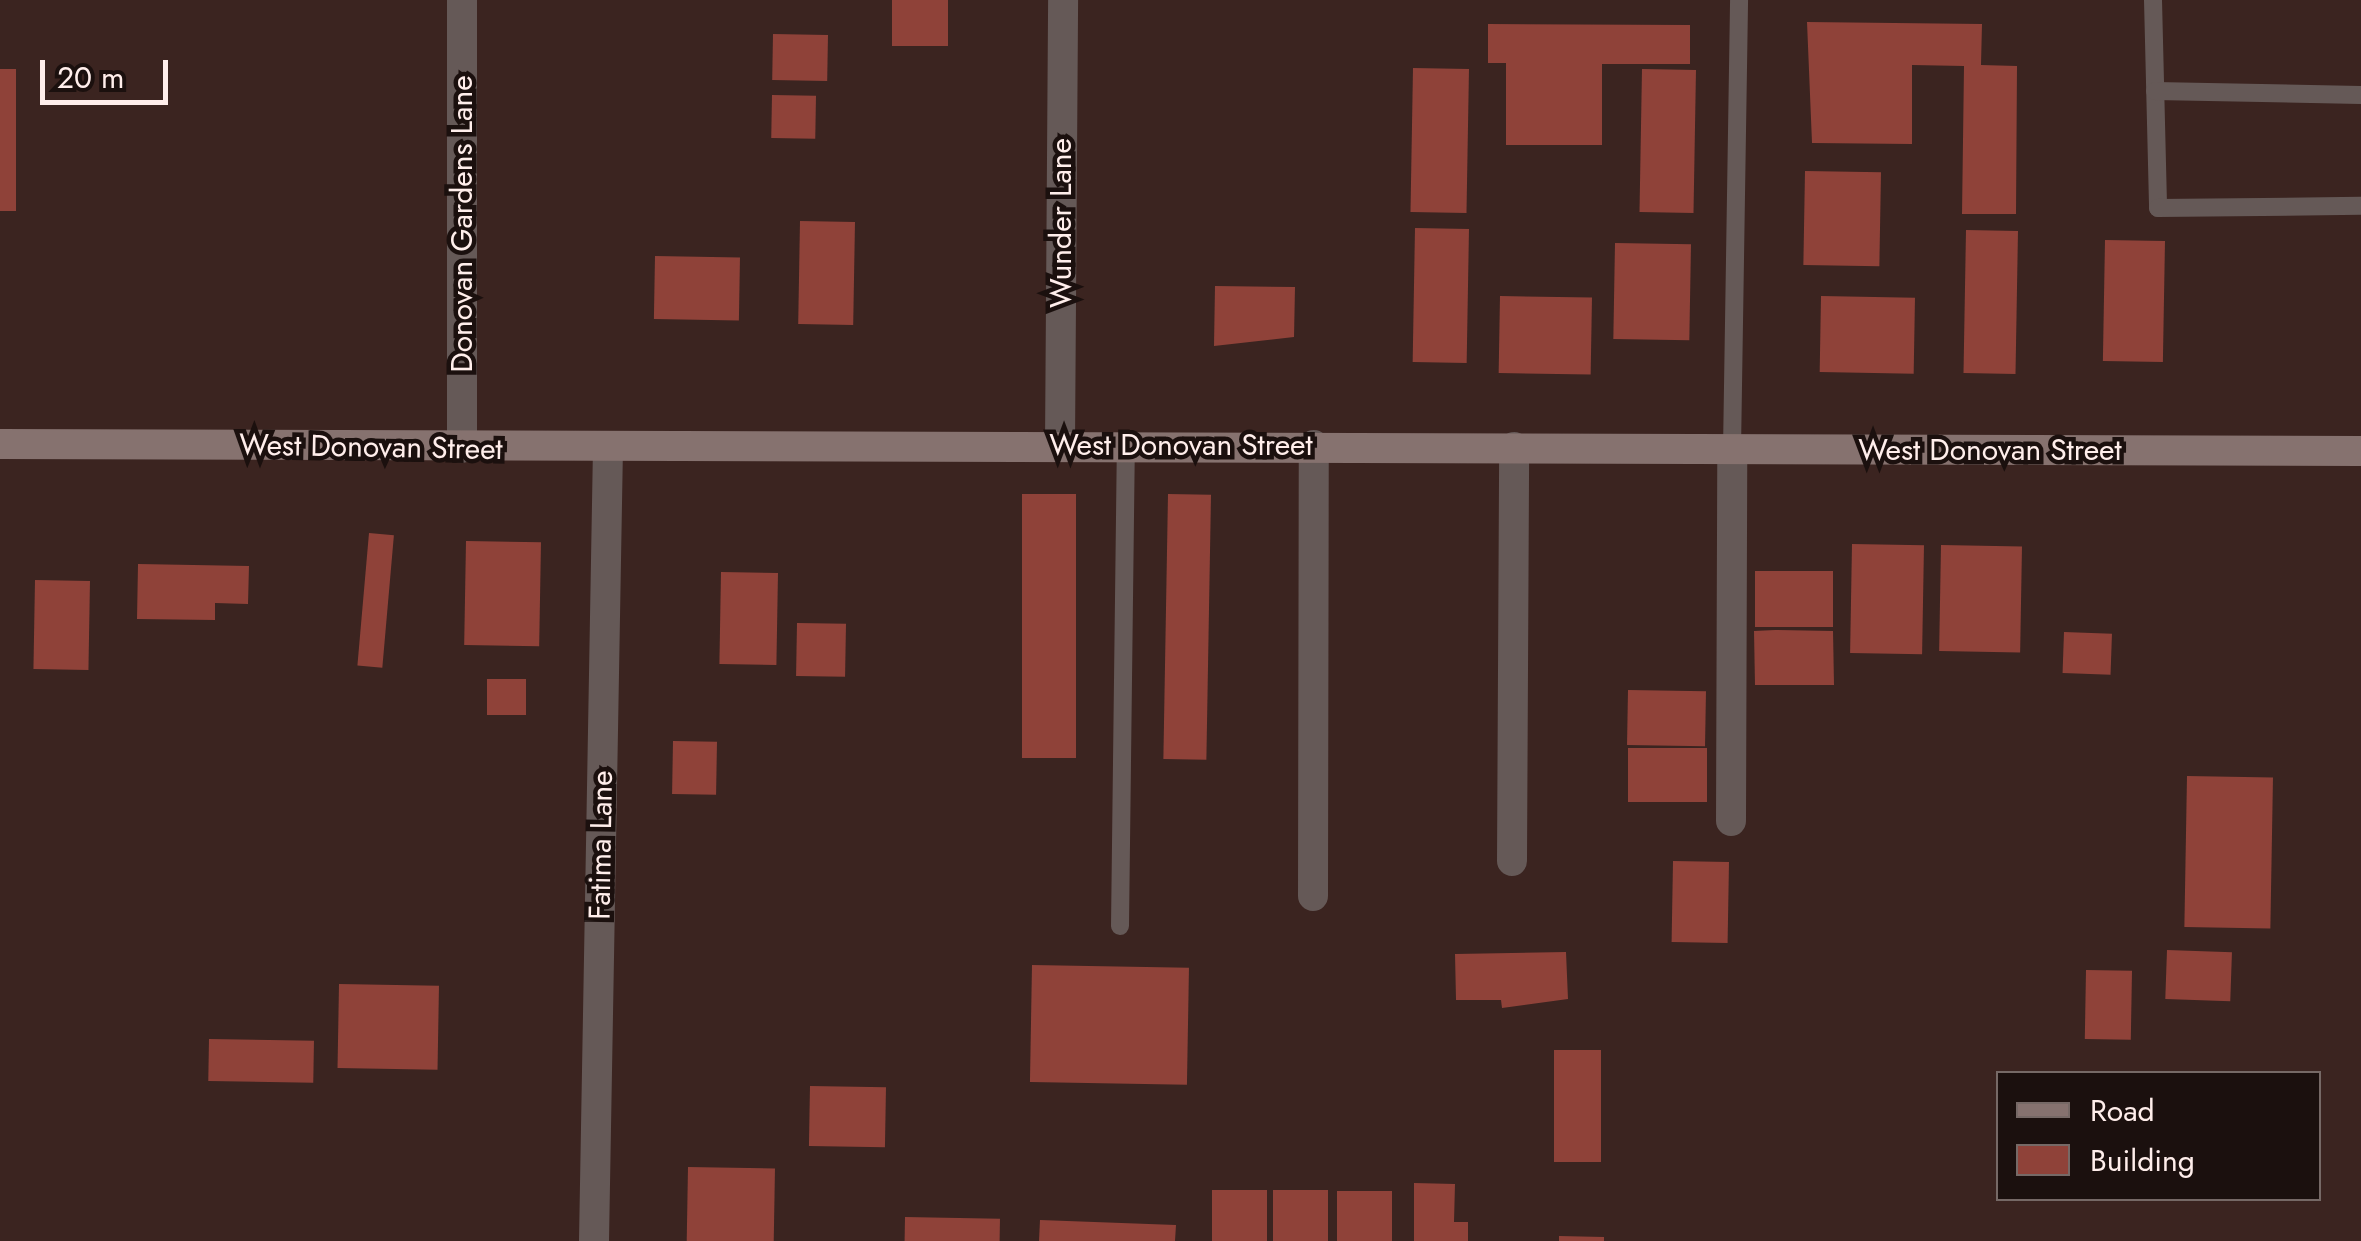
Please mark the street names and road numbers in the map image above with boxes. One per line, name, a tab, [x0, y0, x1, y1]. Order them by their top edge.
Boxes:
street label: Donovan Gardens Lane	[444, 75, 480, 373]
street label: Wunder Lane	[1043, 138, 1079, 308]
street label: West Donovan Street	[239, 427, 503, 467]
street label: West Donovan Street	[1049, 427, 1313, 463]
street label: West Donovan Street	[1858, 432, 2122, 468]
street label: Fatima Lane	[582, 770, 620, 920]

